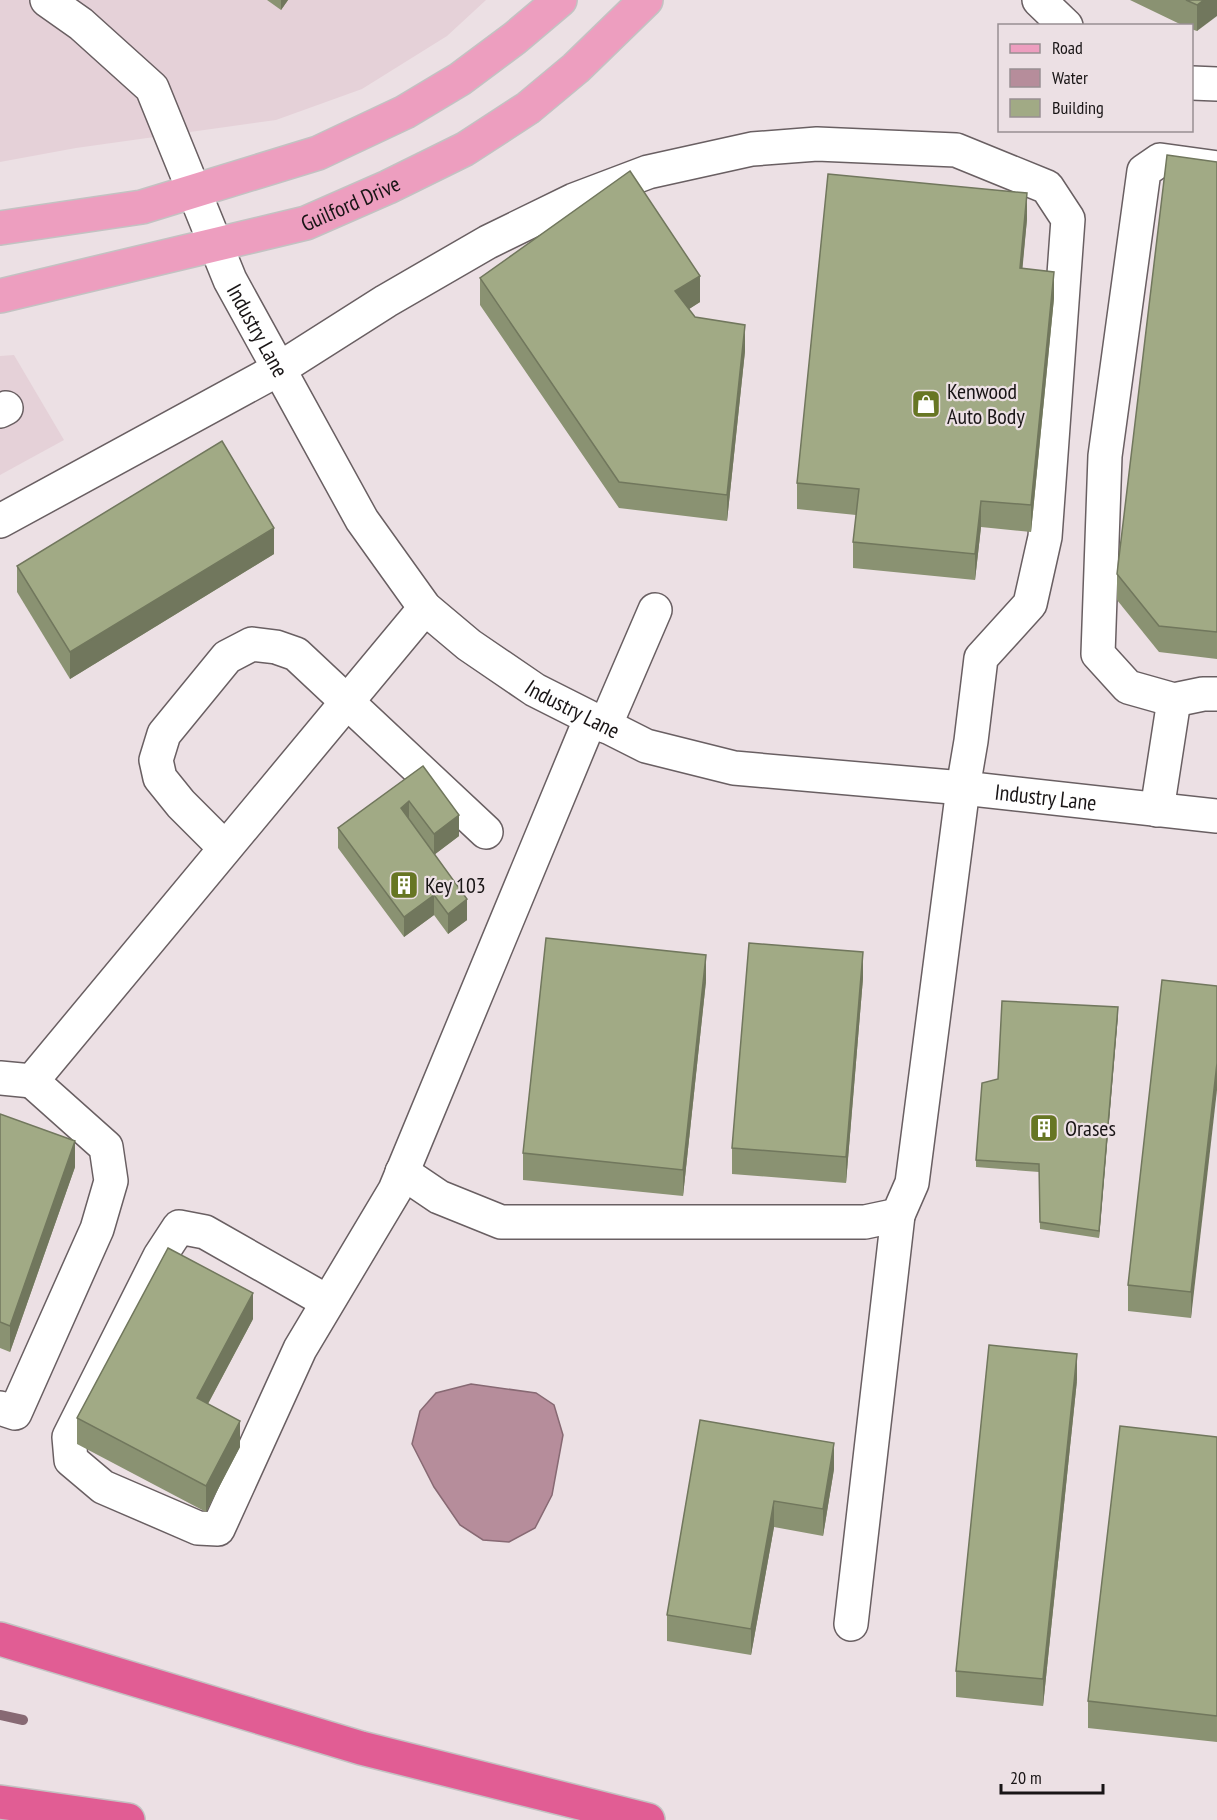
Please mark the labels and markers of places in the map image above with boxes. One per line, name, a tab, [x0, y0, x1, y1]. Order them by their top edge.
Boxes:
place label: Kenwood Auto Body	[947, 377, 1025, 430]
shop icon: Kenwood Auto Body	[910, 388, 942, 420]
building icon: Key 103	[388, 869, 420, 901]
place label: Key 103	[425, 871, 486, 899]
building icon: Orases	[1028, 1112, 1060, 1144]
place label: Orases	[1065, 1114, 1116, 1142]

